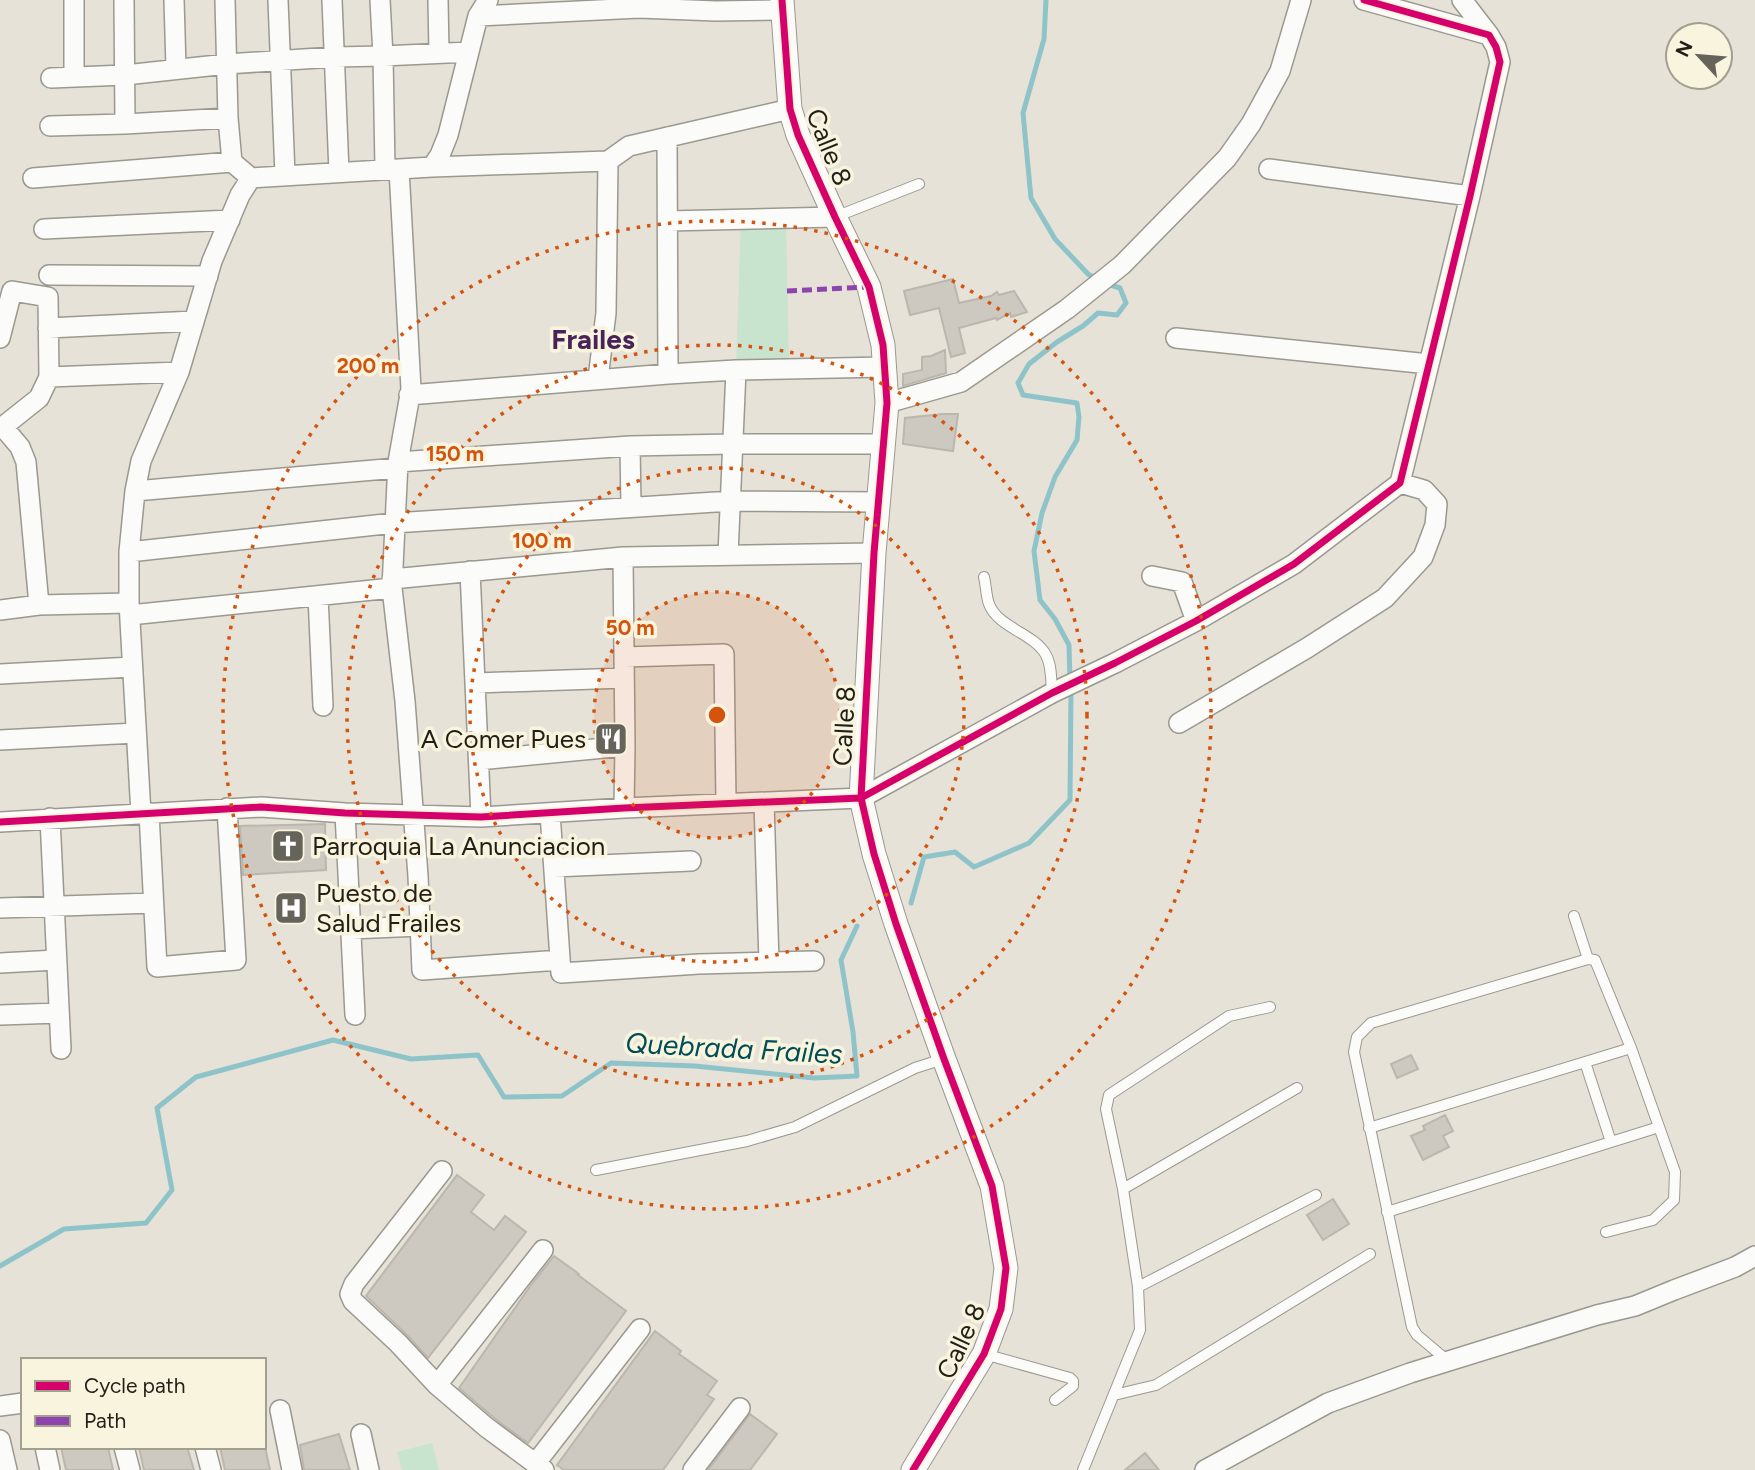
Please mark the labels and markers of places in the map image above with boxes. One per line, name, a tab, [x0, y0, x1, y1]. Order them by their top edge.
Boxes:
centre of rings	[705, 703, 729, 727]
restaurant icon: A Comer Pues	[592, 720, 630, 758]
place label: A Comer Pues	[421, 723, 586, 755]
church icon: Parroquia La Anunciacion	[269, 827, 307, 865]
place label: Parroquia La Anunciacion	[312, 830, 605, 862]
place label: Puesto de Salud Frailes	[316, 877, 461, 939]
hospital icon: Puesto de Salud Frailes	[272, 889, 310, 927]

